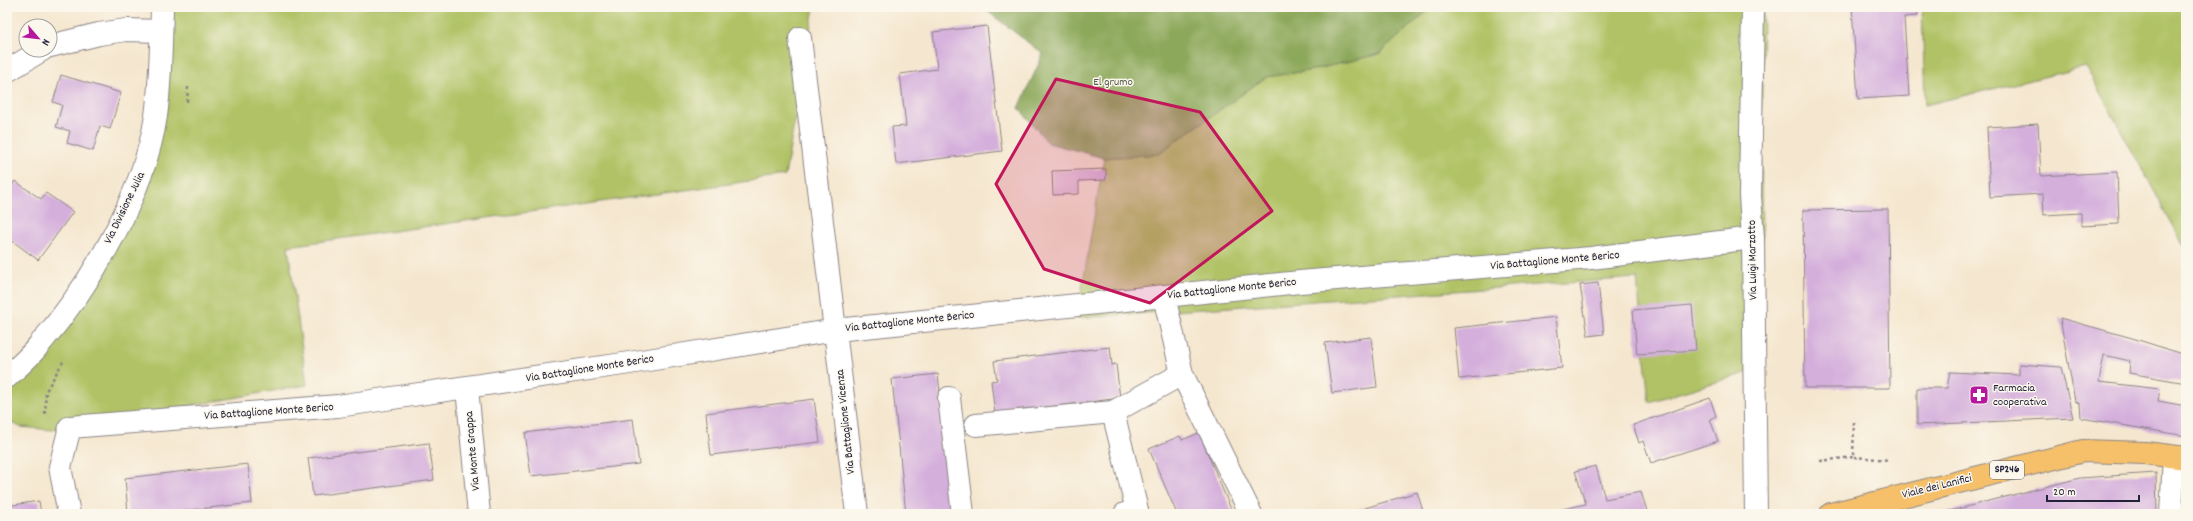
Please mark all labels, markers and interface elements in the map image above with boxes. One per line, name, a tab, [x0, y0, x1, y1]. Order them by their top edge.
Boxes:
north arrow	[18, 18, 58, 58]
text: N	[36, 36, 53, 48]
park label: El grumo	[1093, 74, 1133, 91]
street label: Via Divisione Julia	[100, 169, 150, 247]
street label: Via Luigi Marzotto	[1744, 220, 1762, 300]
street label: Via Battaglione Monte Berico	[1490, 247, 1620, 275]
street label: Via Battaglione Monte Berico	[1167, 274, 1297, 304]
street label: Via Battaglione Monte Berico	[845, 307, 975, 337]
street label: Via Battaglione Monte Berico	[525, 350, 655, 388]
street label: Via Battaglione Vicenza	[832, 368, 860, 475]
place label: Farmacia cooperativa	[1993, 380, 2047, 411]
pharmacy icon: Farmacia cooperativa	[1968, 384, 1990, 406]
street label: Via Battaglione Monte Berico	[204, 399, 334, 425]
street label: Via Monte Grappa	[461, 410, 485, 491]
road number: SP246	[1990, 461, 2024, 479]
street label: Viale dei Lanifici	[1900, 470, 1974, 504]
scale bar	[2047, 477, 2139, 503]
text: 20 m	[2053, 484, 2076, 501]

